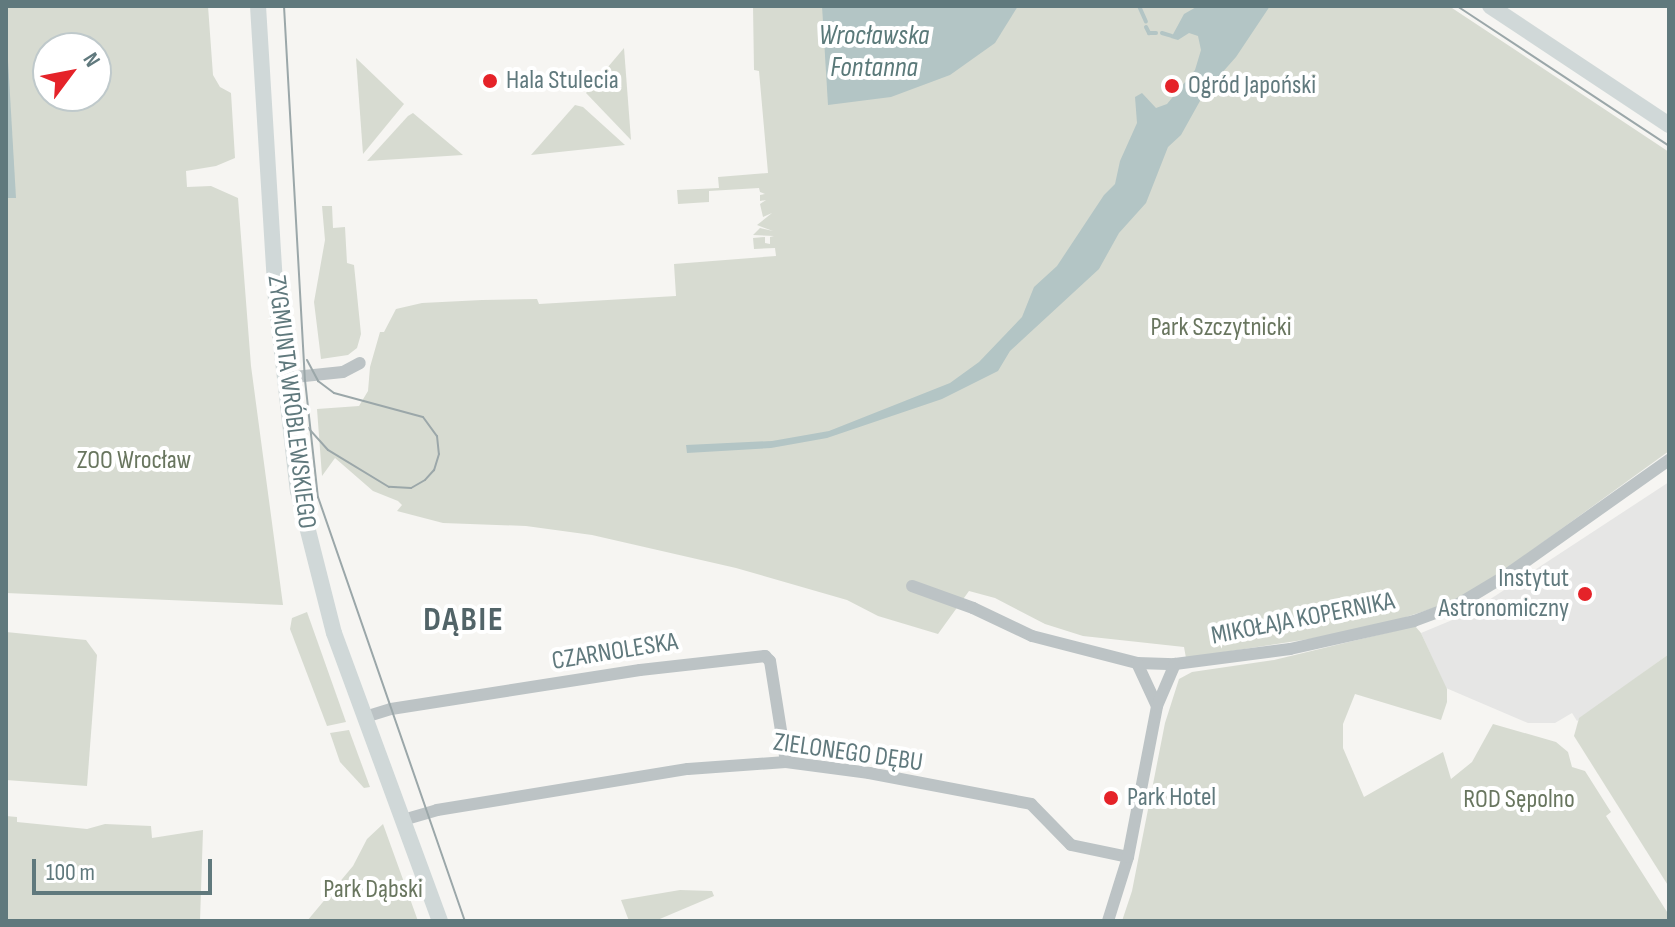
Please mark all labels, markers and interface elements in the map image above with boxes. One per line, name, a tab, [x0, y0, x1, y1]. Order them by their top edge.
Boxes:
water label: Wrocławska Fontanna	[819, 19, 929, 85]
north arrow	[32, 32, 112, 112]
text: N	[77, 48, 106, 72]
place label: Hala Stulecia	[506, 65, 619, 97]
place label: Ogród Japoński	[1188, 70, 1316, 102]
marker: Hala Stulecia	[481, 72, 499, 90]
marker: Ogród Japoński	[1163, 77, 1181, 95]
street label: ZYGMUNTA WRÓBLEWSKIEGO	[260, 273, 322, 531]
park label: Park Szczytnicki	[1150, 312, 1292, 344]
park label: ZOO Wrocław	[77, 445, 191, 477]
place label: Instytut Astronomiczny	[1439, 563, 1569, 624]
marker: Instytut Astronomiczny	[1576, 585, 1594, 603]
street label: MIKOŁAJA KOPERNIKA	[1209, 586, 1397, 652]
district label: DĄBIE	[423, 600, 505, 640]
street label: CZARNOLESKA	[550, 627, 680, 677]
street label: ZIELONEGO DĘBU	[771, 727, 925, 779]
place label: Park Hotel	[1127, 782, 1216, 814]
park label: ROD Sępolno	[1463, 784, 1575, 816]
marker: Park Hotel	[1102, 789, 1120, 807]
scale bar	[36, 843, 216, 893]
text: 100 m	[46, 858, 95, 887]
park label: Park Dąbski	[323, 874, 423, 906]

